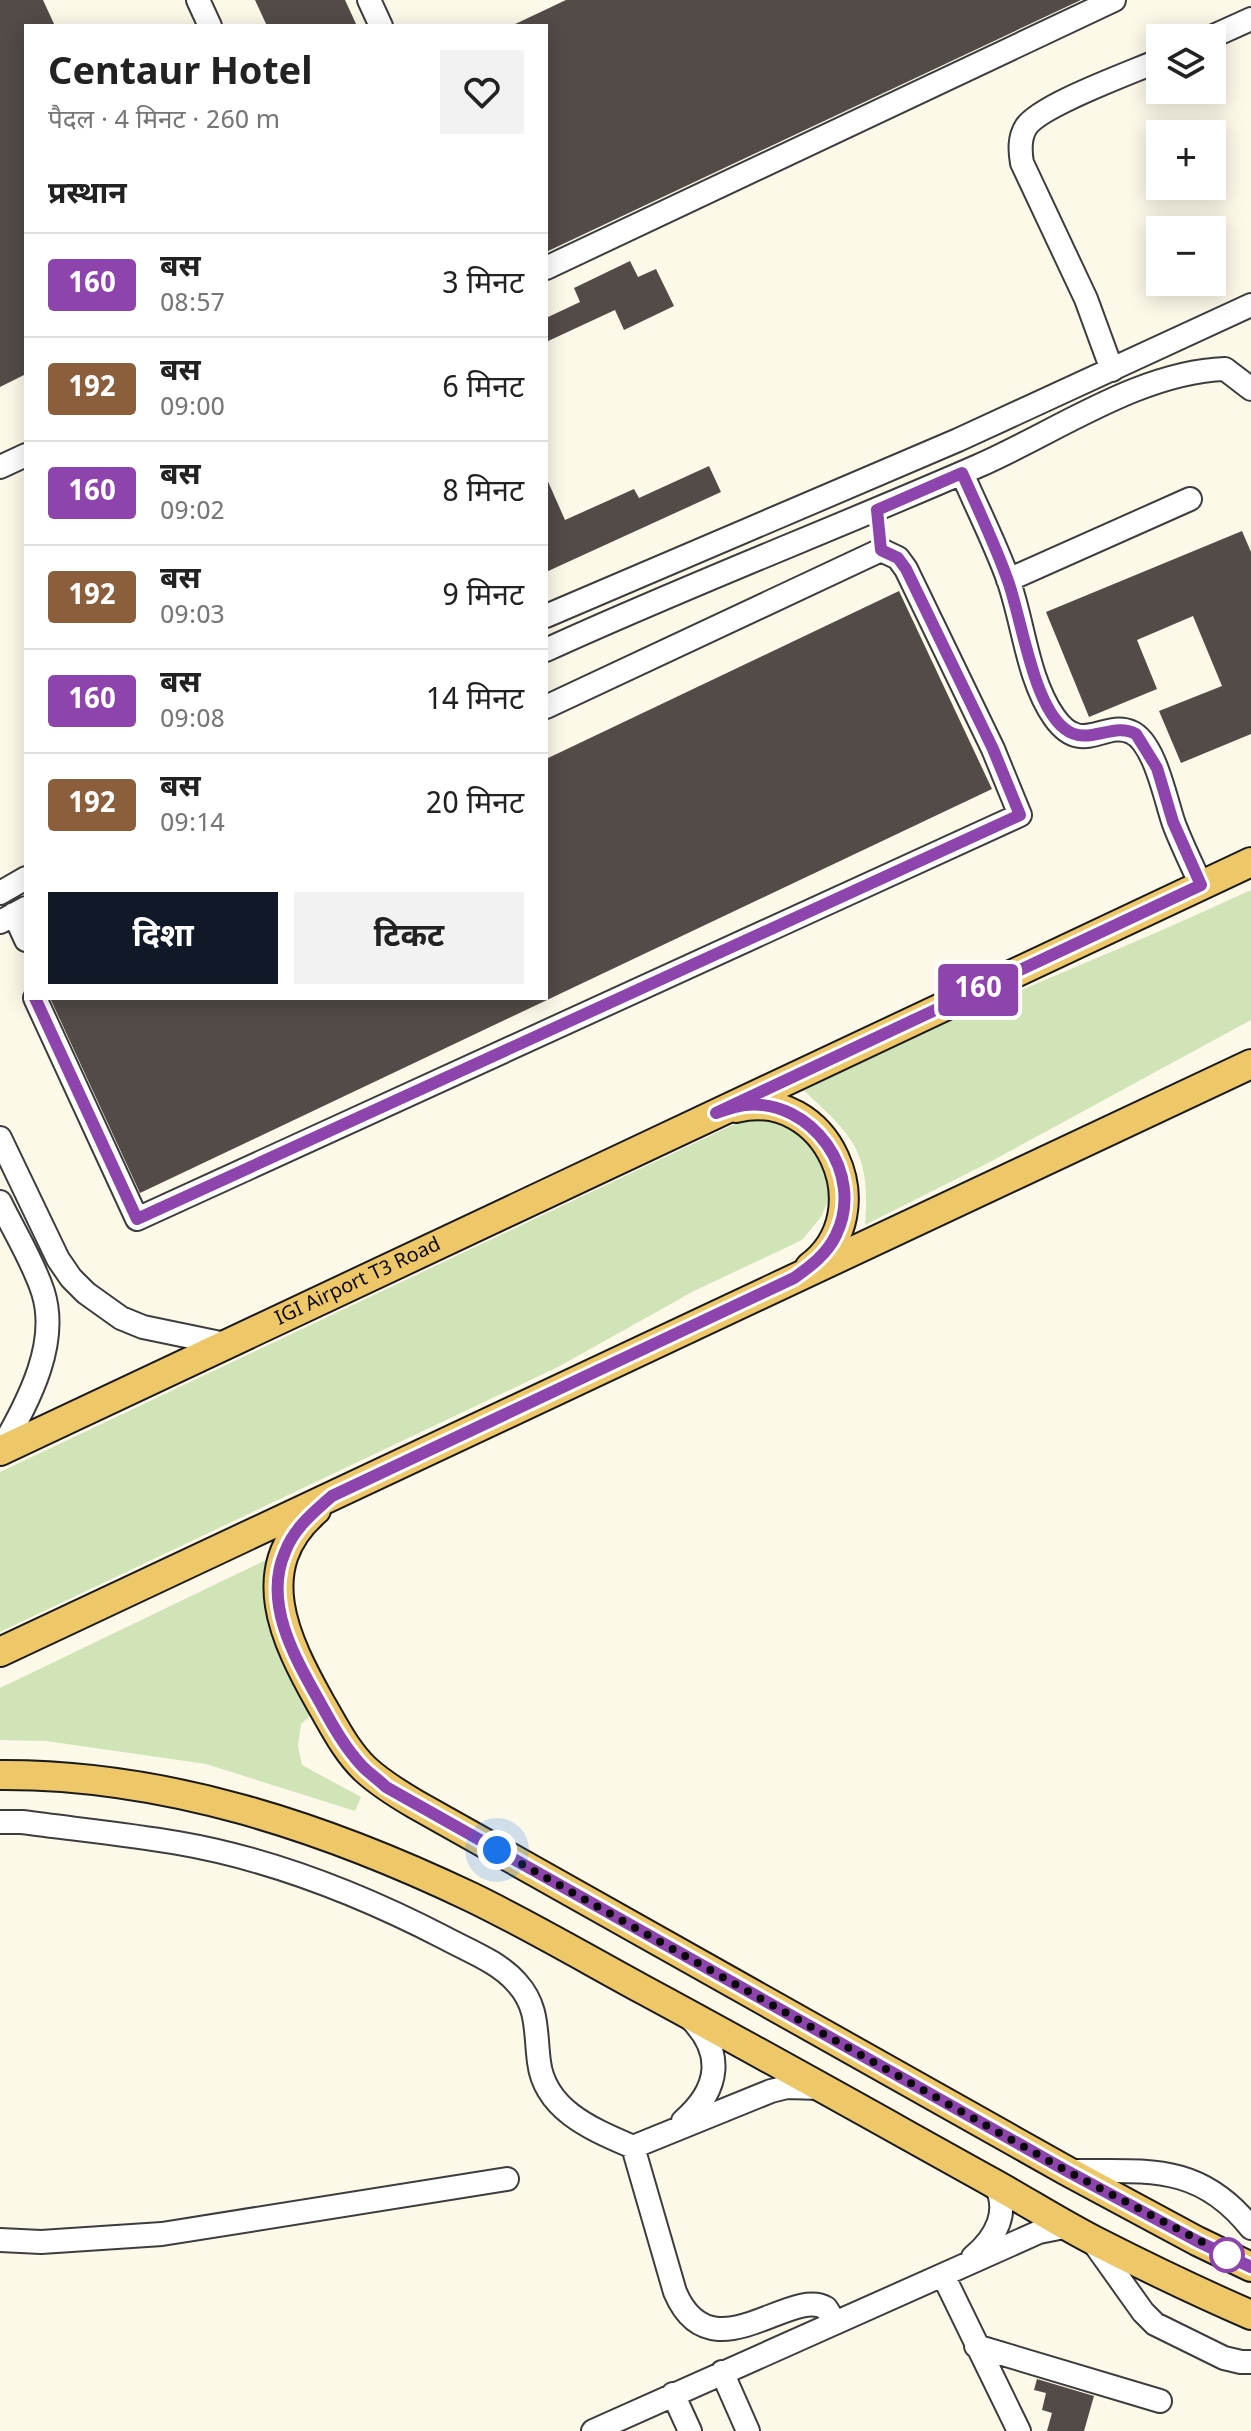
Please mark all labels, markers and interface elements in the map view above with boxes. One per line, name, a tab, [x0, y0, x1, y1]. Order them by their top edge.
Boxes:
map controls	[1146, 24, 1226, 296]
button: layers	[1146, 24, 1226, 104]
text: Centaur Hotel	[48, 50, 313, 100]
button: heart	[440, 50, 524, 134]
text: पैदल · 4 मिनट · 260 m	[48, 105, 280, 139]
button: +	[1146, 120, 1226, 200]
text: प्रस्थान	[48, 176, 127, 215]
button: −	[1146, 216, 1226, 296]
text: बस	[160, 249, 201, 288]
text: 3 मिनट	[442, 266, 524, 305]
text: 160	[68, 267, 116, 303]
text: 08:57	[160, 288, 225, 322]
text: बस	[160, 353, 201, 392]
text: 6 मिनट	[442, 370, 524, 409]
text: 192	[68, 371, 116, 407]
text: 09:00	[160, 392, 225, 426]
text: बस	[160, 457, 201, 496]
text: 8 मिनट	[442, 474, 524, 513]
text: 160	[68, 475, 116, 511]
text: 09:02	[160, 496, 225, 530]
text: बस	[160, 561, 201, 600]
text: 9 मिनट	[442, 578, 524, 617]
text: 192	[68, 579, 116, 615]
text: 09:03	[160, 600, 225, 634]
text: बस	[160, 665, 201, 704]
text: 14 मिनट	[426, 682, 524, 721]
text: 160	[68, 683, 116, 719]
text: 09:08	[160, 704, 225, 738]
text: बस	[160, 769, 201, 808]
text: 20 मिनट	[426, 786, 524, 825]
text: 192	[68, 787, 116, 823]
text: 09:14	[160, 808, 225, 842]
button: दिशा	[48, 892, 278, 984]
button: टिकट	[294, 892, 524, 984]
line badge: 160	[932, 964, 1024, 1016]
text: 160	[954, 972, 1002, 1008]
street label: IGI Airport T3 Road	[271, 1232, 445, 1332]
your location	[477, 1830, 517, 1870]
unlabelled marker	[1210, 2238, 1244, 2272]

